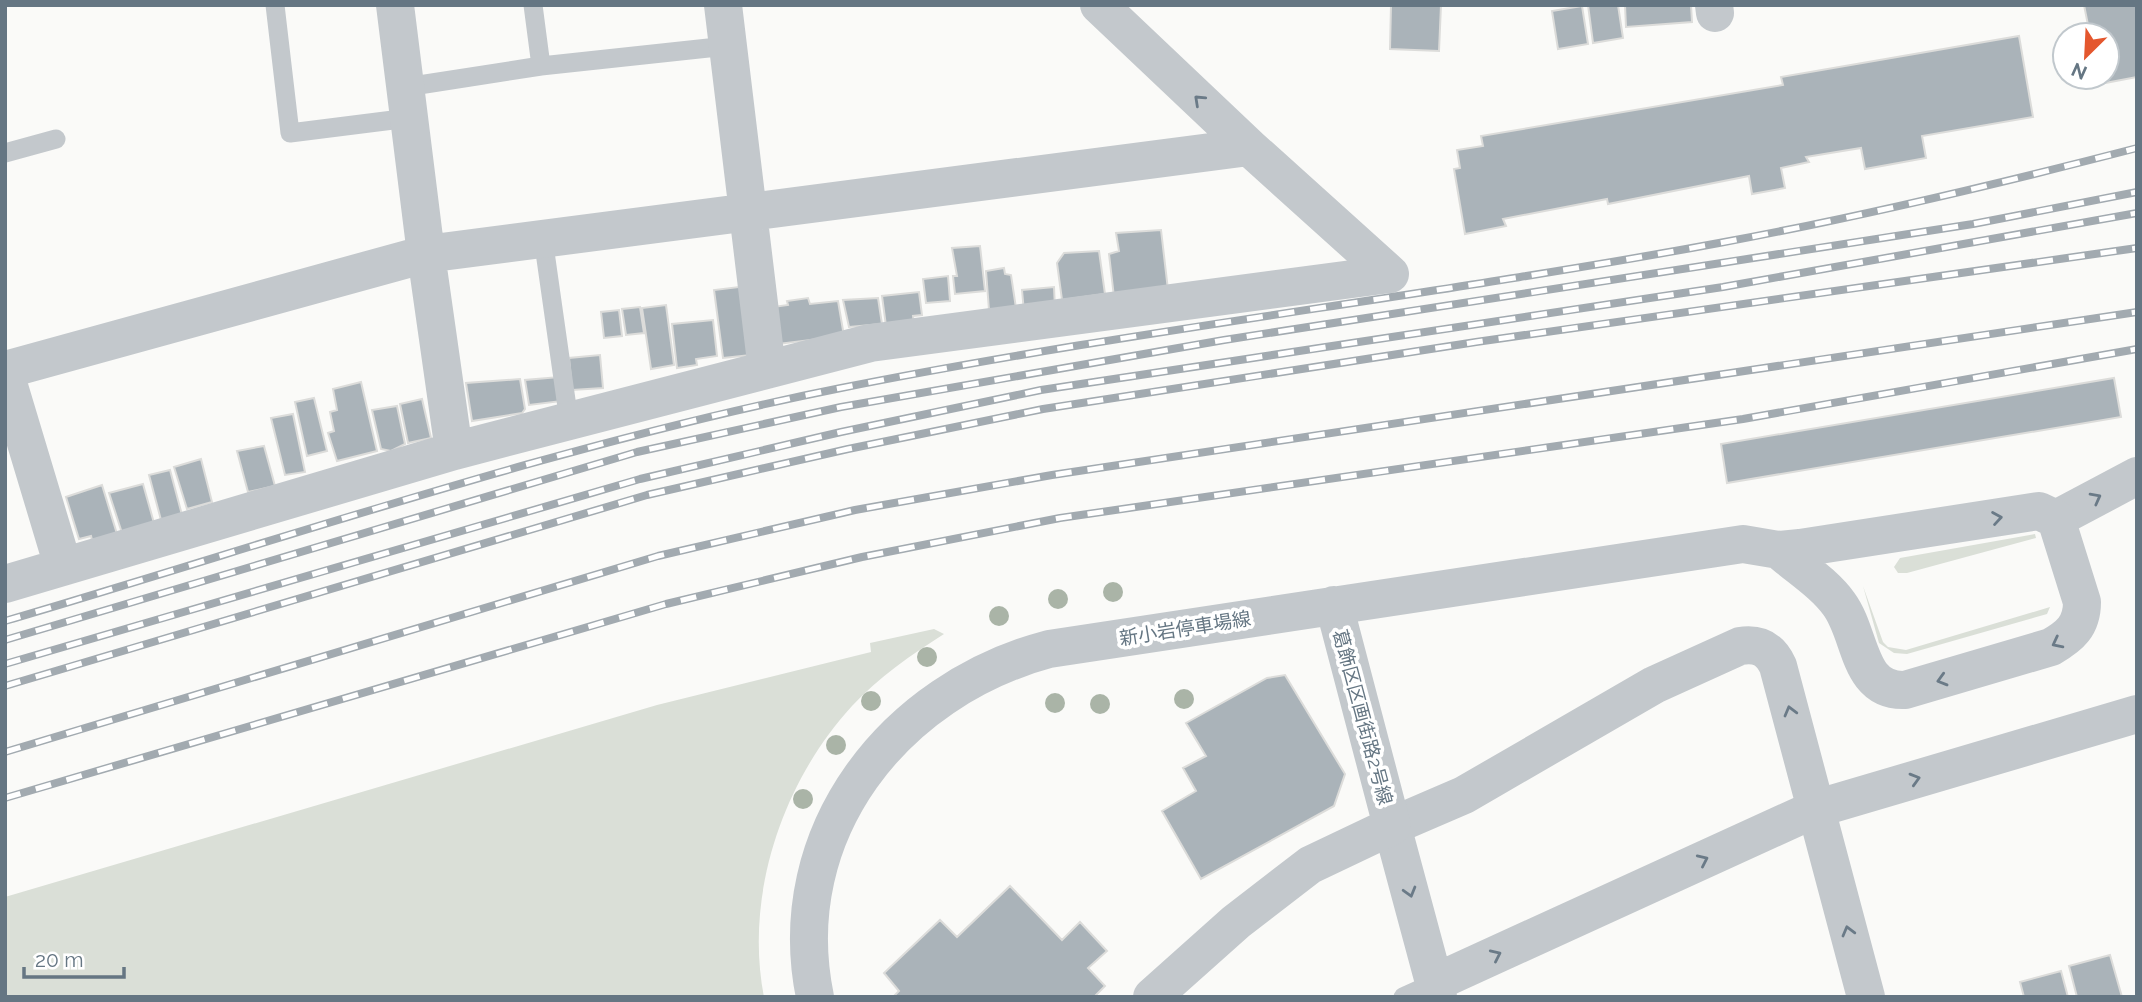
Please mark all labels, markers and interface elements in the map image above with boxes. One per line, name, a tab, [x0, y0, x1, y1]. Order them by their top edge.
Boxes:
north arrow	[2051, 21, 2121, 91]
text: N	[2068, 59, 2090, 85]
one-way arrow	[1194, 95, 1207, 108]
one-way arrow	[2089, 492, 2101, 506]
one-way arrow	[1991, 511, 2003, 526]
street label: 新小岩停車場線	[1118, 607, 1252, 649]
street label: 葛飾区区画街路2号線	[1329, 627, 1397, 807]
one-way arrow	[2052, 635, 2064, 648]
one-way arrow	[1936, 671, 1948, 686]
one-way arrow	[1784, 705, 1798, 717]
one-way arrow	[1909, 773, 1921, 788]
one-way arrow	[1696, 854, 1708, 868]
one-way arrow	[1402, 885, 1417, 897]
one-way arrow	[1842, 925, 1857, 937]
scale bar	[24, 936, 124, 980]
text: 20 m	[35, 947, 83, 972]
one-way arrow	[1489, 949, 1501, 963]

